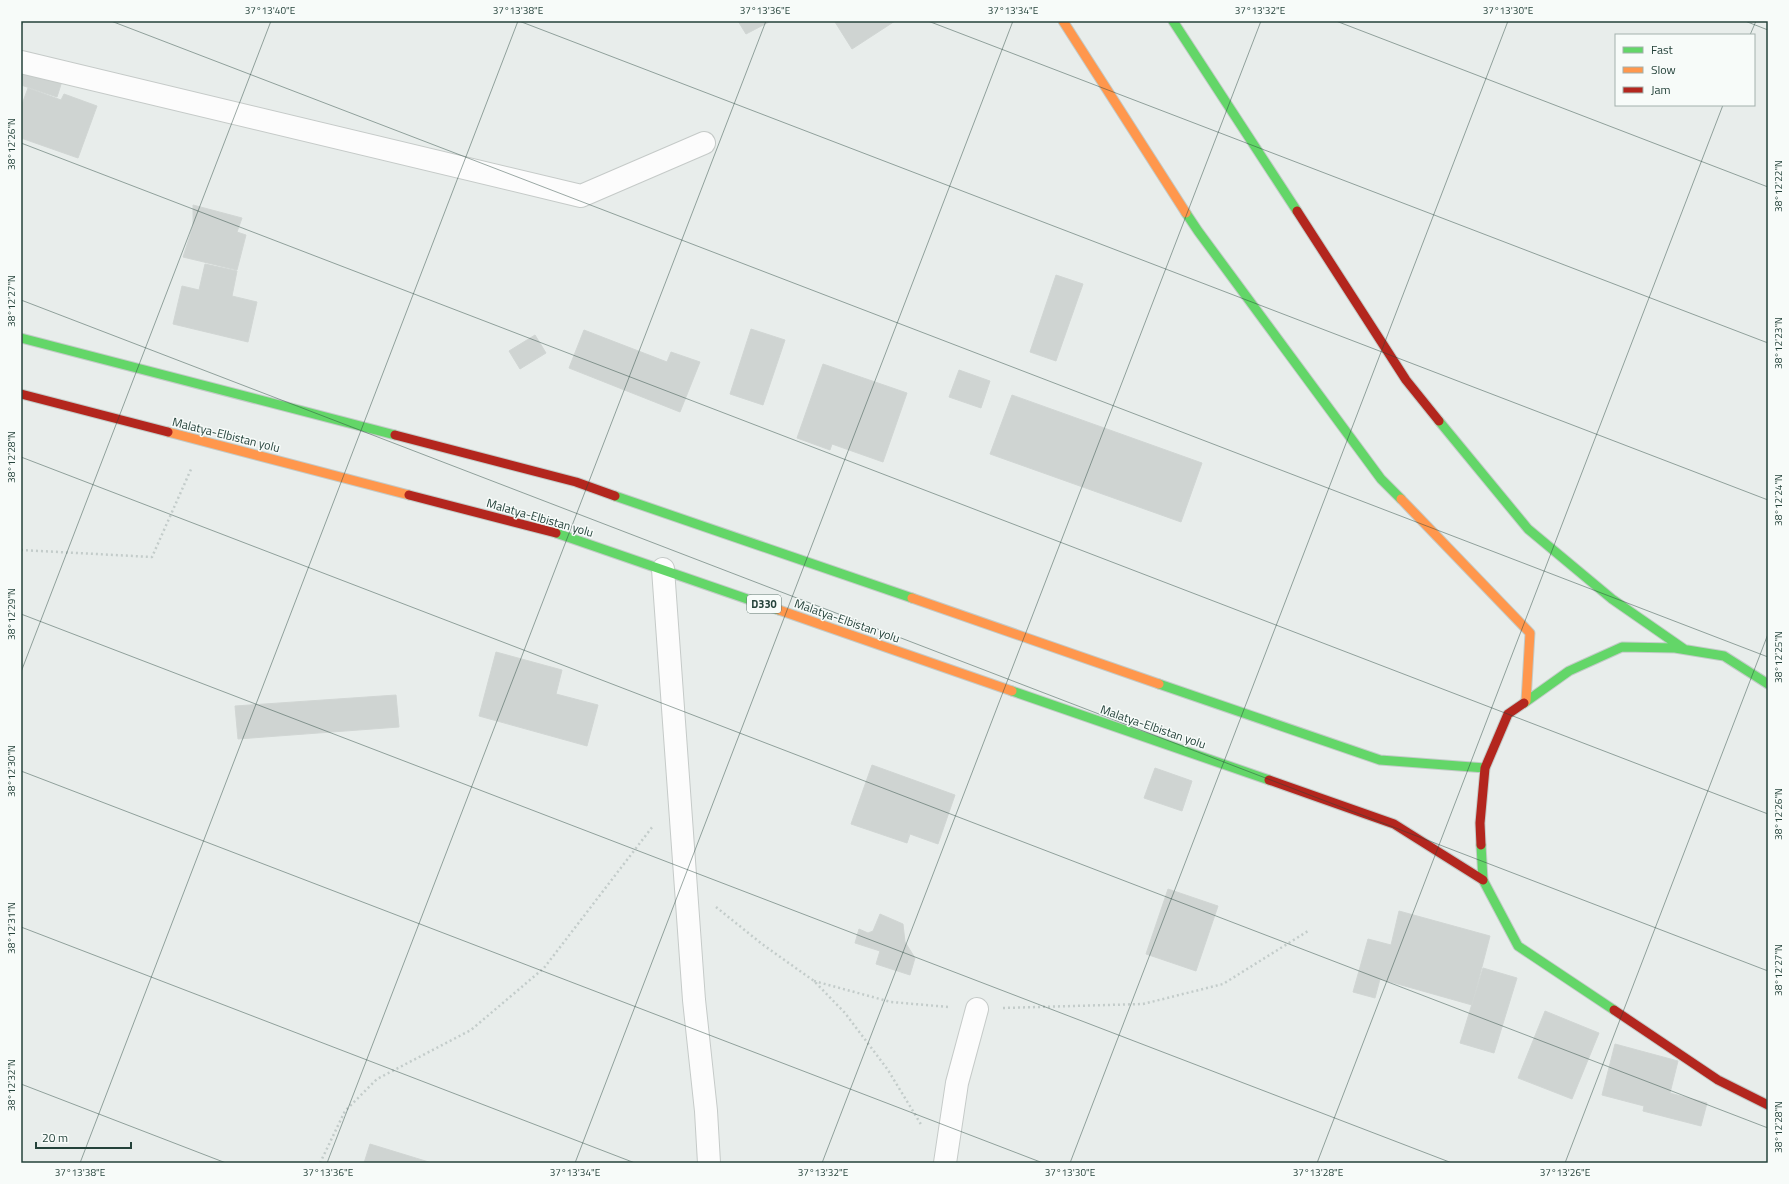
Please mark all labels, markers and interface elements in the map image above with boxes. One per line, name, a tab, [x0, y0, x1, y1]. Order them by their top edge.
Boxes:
text: 37°13'40"E	[245, 3, 296, 18]
text: 37°13'38"E	[493, 3, 544, 18]
text: 37°13'36"E	[740, 3, 791, 18]
text: 37°13'34"E	[988, 3, 1039, 18]
text: 37°13'32"E	[1235, 3, 1286, 18]
text: 37°13'30"E	[1483, 3, 1534, 18]
legend	[1615, 34, 1755, 106]
text: Fast	[1651, 40, 1674, 59]
text: Slow	[1651, 60, 1676, 79]
text: Jam	[1651, 80, 1671, 99]
text: 38°12'26"N	[4, 118, 19, 170]
text: 38°12'22"N	[1771, 160, 1786, 212]
text: 38°12'27"N	[4, 275, 19, 327]
text: 38°12'23"N	[1771, 317, 1786, 369]
street label: Malatya-Elbistan yolu	[170, 412, 282, 457]
text: 38°12'28"N	[4, 431, 19, 483]
text: 38°12'24"N	[1771, 474, 1786, 526]
street label: Malatya-Elbistan yolu	[484, 493, 596, 542]
text: 38°12'29"N	[4, 588, 19, 640]
street label: Malatya-Elbistan yolu	[792, 594, 902, 647]
road number: D330	[747, 595, 781, 613]
text: 38°12'25"N	[1771, 631, 1786, 683]
street label: Malatya-Elbistan yolu	[1098, 700, 1208, 753]
text: 38°12'30"N	[4, 745, 19, 797]
text: 38°12'26"N	[1771, 788, 1786, 840]
text: 38°12'31"N	[4, 902, 19, 954]
text: 38°12'27"N	[1771, 944, 1786, 996]
text: 38°12'32"N	[4, 1059, 19, 1111]
text: 38°12'28"N	[1771, 1101, 1786, 1153]
scale bar	[36, 1124, 131, 1150]
text: 20 m	[42, 1128, 68, 1147]
text: 37°13'38"E	[55, 1165, 106, 1180]
text: 37°13'36"E	[303, 1165, 354, 1180]
text: 37°13'34"E	[550, 1165, 601, 1180]
text: 37°13'32"E	[798, 1165, 849, 1180]
text: 37°13'30"E	[1045, 1165, 1096, 1180]
text: 37°13'28"E	[1293, 1165, 1344, 1180]
text: 37°13'26"E	[1540, 1165, 1591, 1180]

